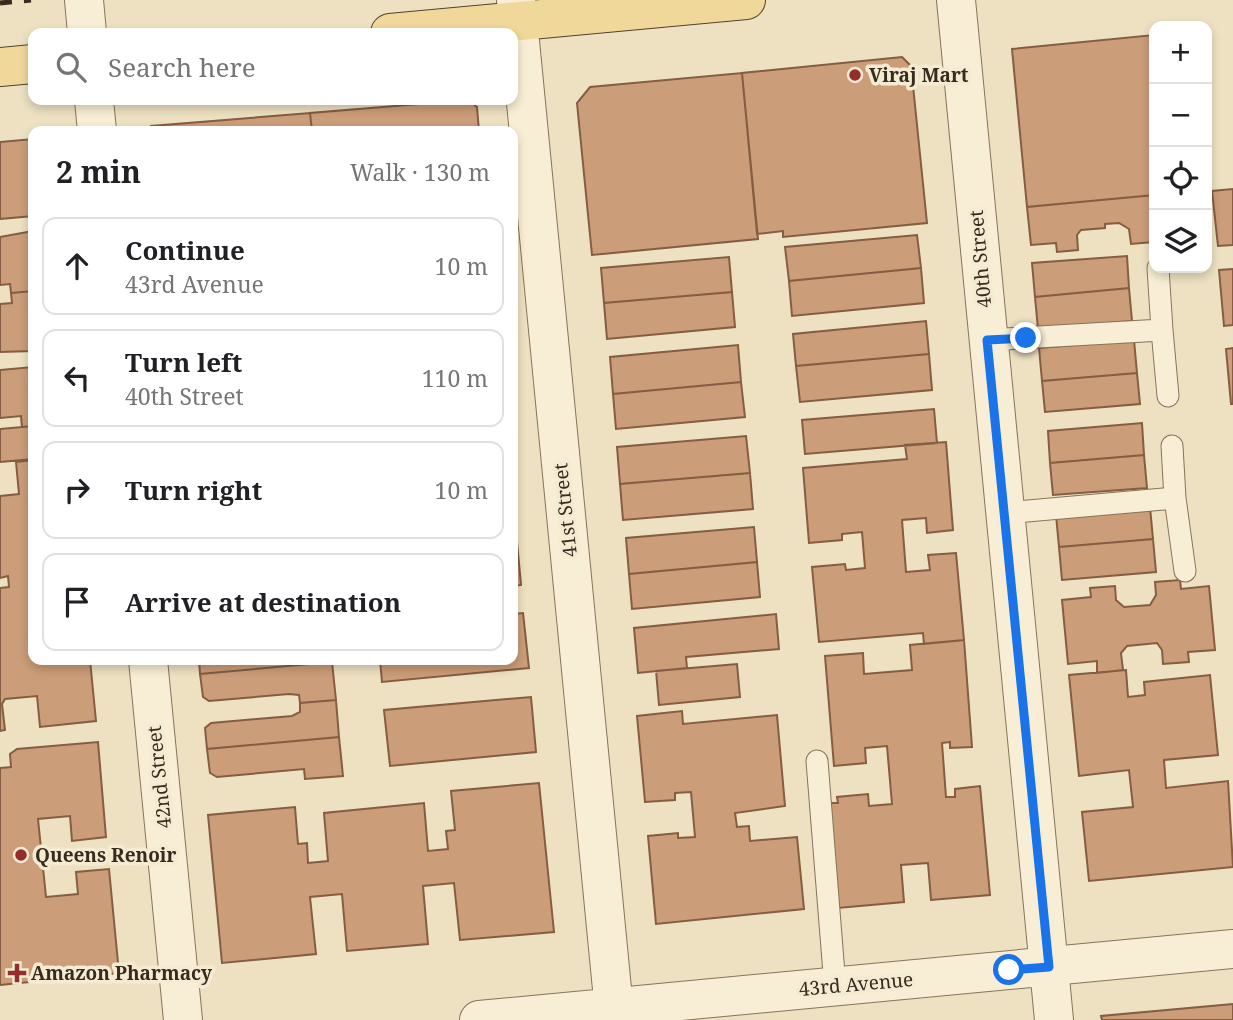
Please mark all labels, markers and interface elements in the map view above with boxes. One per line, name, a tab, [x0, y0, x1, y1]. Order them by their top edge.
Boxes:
map controls	[1149, 21, 1212, 273]
button: +	[1149, 21, 1212, 84]
search box	[28, 28, 518, 105]
icon: search	[52, 48, 90, 86]
text: Search here	[108, 49, 256, 85]
place label: Viraj Mart	[869, 62, 969, 88]
marker: Viraj Mart	[847, 67, 863, 83]
button: −	[1149, 84, 1212, 147]
button: locate	[1149, 147, 1212, 210]
text: 2 min	[56, 151, 141, 192]
text: Walk · 130 m	[350, 156, 490, 188]
street label: 40th Street	[963, 209, 997, 309]
button: layers	[1149, 210, 1212, 273]
text: Continue	[125, 232, 245, 268]
icon: ahead	[58, 247, 96, 285]
text: 10 m	[435, 250, 488, 282]
text: 43rd Avenue	[125, 268, 264, 300]
route end	[1010, 322, 1041, 353]
text: Turn left	[125, 344, 242, 380]
icon: left	[58, 359, 96, 397]
text: 110 m	[422, 362, 488, 394]
text: 40th Street	[125, 380, 244, 412]
street label: 41st Street	[547, 461, 583, 558]
icon: right	[58, 471, 96, 509]
text: Turn right	[125, 472, 262, 508]
text: 10 m	[435, 474, 488, 506]
icon: arrive	[58, 583, 96, 621]
text: Arrive at destination	[125, 584, 401, 620]
street label: 42nd Street	[141, 724, 177, 830]
place label: Queens Renoir	[35, 842, 177, 868]
marker: Queens Renoir	[13, 847, 29, 863]
route start	[993, 954, 1024, 985]
place label: Amazon Pharmacy	[31, 960, 212, 986]
marker: Amazon Pharmacy	[9, 965, 25, 981]
street label: 43rd Avenue	[798, 966, 914, 1002]

